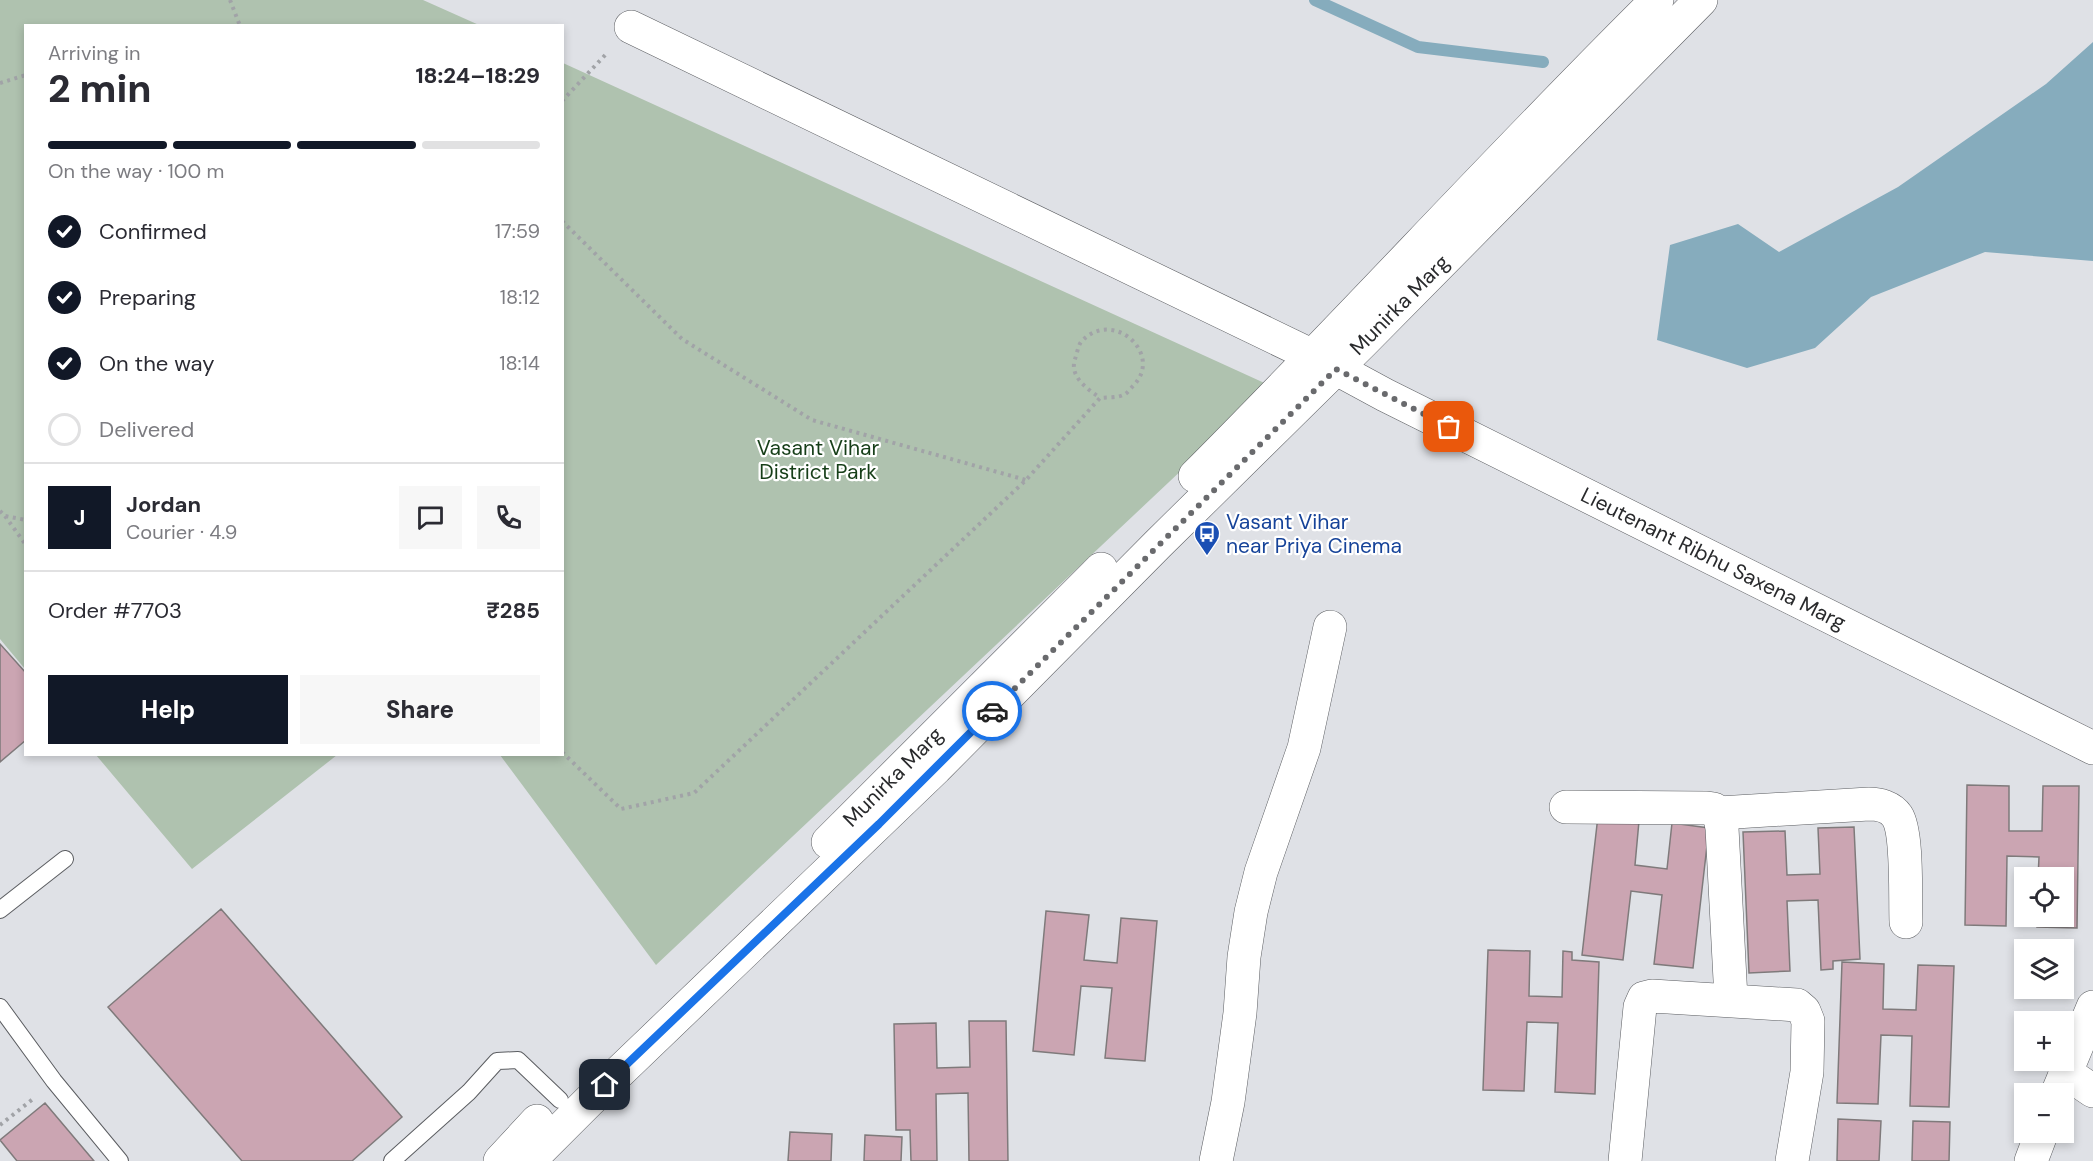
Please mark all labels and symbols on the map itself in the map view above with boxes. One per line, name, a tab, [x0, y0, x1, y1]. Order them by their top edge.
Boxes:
street label: Munirka Marg	[1344, 249, 1456, 361]
pin	[1423, 401, 1474, 452]
park label: Vasant Vihar District Park	[757, 434, 879, 486]
street label: Lieutenant Ribhu Saxena Marg	[1576, 481, 1851, 637]
place label: Vasant Vihar near Priya Cinema	[1226, 508, 1402, 560]
bus stop icon: Vasant Vihar near Priya Cinema	[1192, 519, 1222, 557]
courier	[962, 681, 1022, 741]
street label: Munirka Marg	[837, 721, 949, 833]
pin	[579, 1059, 630, 1110]

